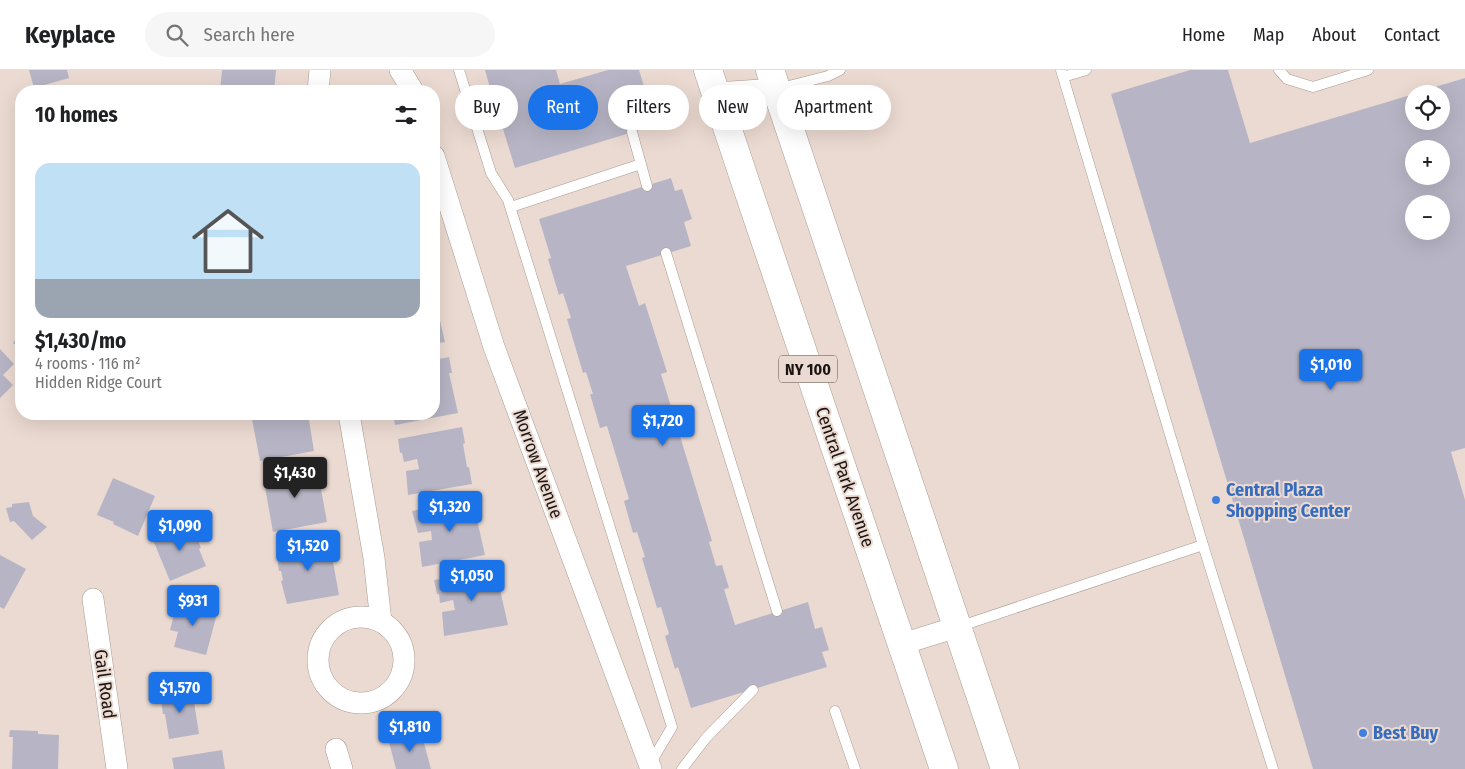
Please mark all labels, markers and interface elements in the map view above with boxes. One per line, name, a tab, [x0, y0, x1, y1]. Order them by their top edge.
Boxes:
search box	[145, 12, 495, 57]
text: Keyplace	[25, 21, 115, 49]
icon: search	[163, 21, 191, 49]
text: Search here	[203, 23, 295, 46]
text: Home	[1182, 24, 1225, 46]
text: Map	[1253, 24, 1284, 46]
text: About	[1312, 24, 1356, 46]
text: Contact	[1384, 24, 1440, 46]
chip: Buy	[455, 85, 518, 130]
chip: Rent	[528, 85, 598, 130]
chip: Filters	[608, 85, 689, 130]
chip: New	[699, 85, 767, 130]
chip: Apartment	[777, 85, 891, 130]
map controls	[1405, 85, 1450, 240]
button: locate	[1405, 85, 1450, 130]
icon: filters	[392, 101, 420, 129]
text: 10 homes	[35, 102, 118, 128]
button: +	[1405, 140, 1450, 185]
button: −	[1405, 195, 1450, 240]
icon: home	[183, 196, 273, 286]
text: $1,430/mo	[35, 328, 126, 354]
pin: $1,010	[1290, 348, 1372, 391]
text: 4 rooms · 116 m²	[35, 354, 141, 373]
text: $1,010	[1310, 355, 1352, 374]
road number: NY 100	[779, 356, 837, 382]
text: Hidden Ridge Court	[35, 373, 162, 392]
pin: $1,720	[622, 404, 704, 447]
street label: Central Park Avenue	[811, 404, 879, 550]
street label: Morrow Avenue	[508, 407, 568, 521]
text: $1,720	[643, 411, 683, 430]
pin: $1,430	[254, 456, 336, 499]
text: $1,430	[274, 463, 316, 482]
place label: Central Plaza Shopping Center	[1226, 479, 1350, 522]
pin: $1,320	[409, 490, 491, 533]
marker: Central Plaza Shopping Center	[1210, 494, 1222, 506]
text: $1,320	[429, 497, 471, 516]
pin: $1,090	[139, 510, 221, 552]
text: $1,090	[158, 516, 202, 535]
pin: $1,520	[267, 530, 349, 572]
text: $1,520	[287, 536, 329, 555]
pin: $1,050	[431, 560, 513, 602]
text: $1,050	[451, 566, 493, 585]
pin: $931	[163, 584, 223, 627]
text: $931	[178, 591, 208, 610]
street label: Gail Road	[89, 648, 121, 720]
pin: $1,570	[139, 672, 221, 714]
text: $1,570	[160, 678, 200, 697]
pin: $1,810	[369, 710, 451, 753]
text: $1,810	[389, 717, 431, 736]
place label: Best Buy	[1373, 722, 1439, 744]
marker: Best Buy	[1357, 727, 1369, 739]

